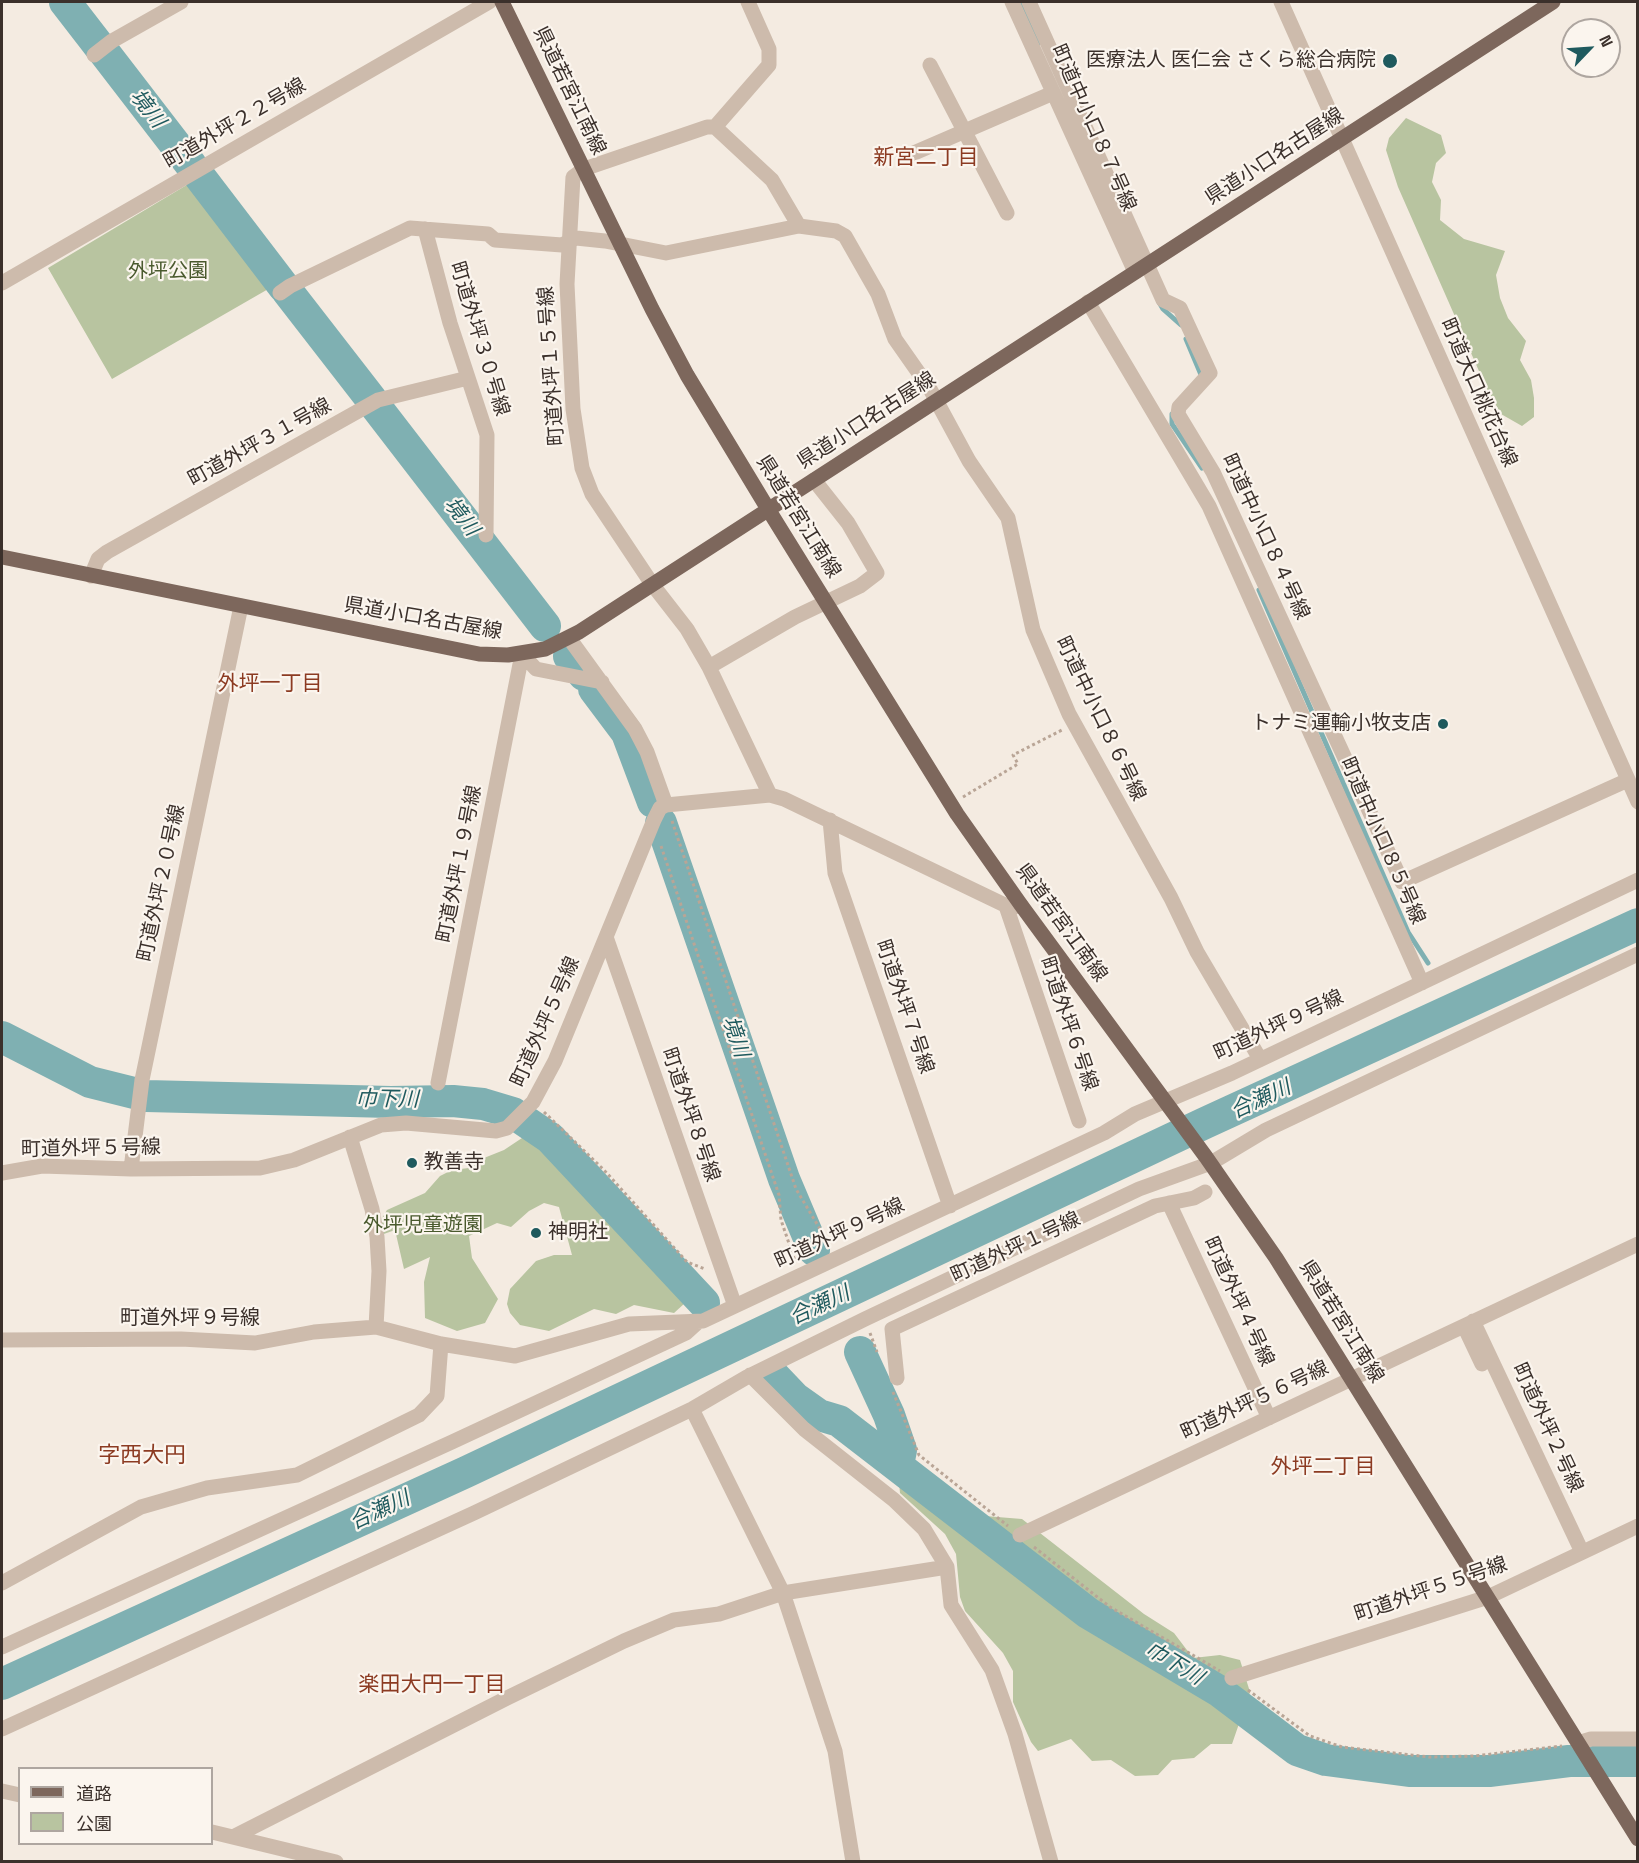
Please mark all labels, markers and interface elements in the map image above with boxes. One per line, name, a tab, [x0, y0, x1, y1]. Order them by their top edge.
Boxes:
north arrow	[1561, 18, 1621, 78]
street label: 県道若宮江南線	[528, 23, 610, 159]
text: N	[1594, 32, 1618, 50]
street label: 町道中小口８７号線	[1045, 41, 1141, 215]
place label: 医療法人 医仁会 さくら総合病院	[1086, 49, 1376, 73]
marker: 医療法人 医仁会 さくら総合病院	[1381, 52, 1399, 70]
street label: 町道外坪２２号線	[160, 74, 310, 174]
water label: 境川	[124, 85, 170, 133]
street label: 県道小口名古屋線	[1201, 103, 1349, 211]
district label: 新宮二丁目	[874, 145, 978, 171]
street label: 町道外坪３０号線	[444, 259, 514, 419]
park label: 外坪公園	[128, 260, 208, 284]
street label: 町道外坪１５号線	[534, 285, 570, 447]
street label: 町道大口桃花台線	[1434, 315, 1522, 471]
street label: 県道小口名古屋線	[793, 367, 941, 475]
street label: 町道外坪３１号線	[184, 394, 336, 492]
street label: 町道中小口８４号線	[1216, 450, 1314, 624]
street label: 県道若宮江南線	[751, 451, 845, 583]
water label: 境川	[438, 493, 484, 541]
street label: 県道小口名古屋線	[342, 593, 504, 645]
street label: 町道中小口８６号線	[1050, 633, 1150, 805]
district label: 外坪一丁目	[218, 671, 322, 697]
place label: トナミ運輸小牧支店	[1251, 712, 1431, 736]
marker: トナミ運輸小牧支店	[1436, 717, 1450, 731]
street label: 町道中小口８５号線	[1334, 754, 1430, 928]
street label: 町道外坪１９号線	[433, 783, 487, 945]
street label: 町道外坪２０号線	[134, 802, 190, 964]
street label: 県道若宮江南線	[1010, 859, 1112, 987]
street label: 町道外坪７号線	[870, 937, 938, 1077]
street label: 町道外坪５号線	[507, 953, 585, 1091]
street label: 町道外坪６号線	[1034, 954, 1102, 1094]
street label: 町道外坪９号線	[1210, 986, 1348, 1066]
water label: 境川	[716, 1013, 754, 1061]
street label: 町道外坪８号線	[656, 1045, 724, 1185]
water label: 合瀬川	[1227, 1075, 1295, 1125]
water label: 巾下川	[355, 1087, 419, 1113]
street label: 町道外坪５号線	[21, 1136, 161, 1162]
place label: 教善寺	[424, 1151, 484, 1175]
marker: 教善寺	[405, 1156, 419, 1170]
street label: 町道外坪９号線	[771, 1194, 909, 1274]
street label: 町道外坪１号線	[947, 1208, 1085, 1288]
park label: 外坪児童遊園	[363, 1214, 483, 1238]
place label: 神明社	[548, 1221, 608, 1245]
marker: 神明社	[529, 1226, 543, 1240]
street label: 町道外坪４号線	[1198, 1233, 1278, 1371]
street label: 県道若宮江南線	[1294, 1256, 1388, 1388]
water label: 合瀬川	[786, 1281, 854, 1331]
street label: 町道外坪９号線	[120, 1307, 260, 1331]
street label: 町道外坪５６号線	[1177, 1356, 1333, 1446]
street label: 町道外坪２号線	[1507, 1359, 1587, 1497]
district label: 字西大円	[98, 1443, 186, 1469]
district label: 外坪二丁目	[1271, 1454, 1375, 1480]
water label: 合瀬川	[346, 1486, 414, 1536]
street label: 町道外坪５５号線	[1351, 1553, 1511, 1627]
water label: 巾下川	[1141, 1637, 1207, 1691]
district label: 楽田大円一丁目	[359, 1672, 505, 1698]
legend	[18, 1767, 213, 1845]
text: 道路	[76, 1782, 112, 1805]
text: 公園	[76, 1812, 112, 1835]

